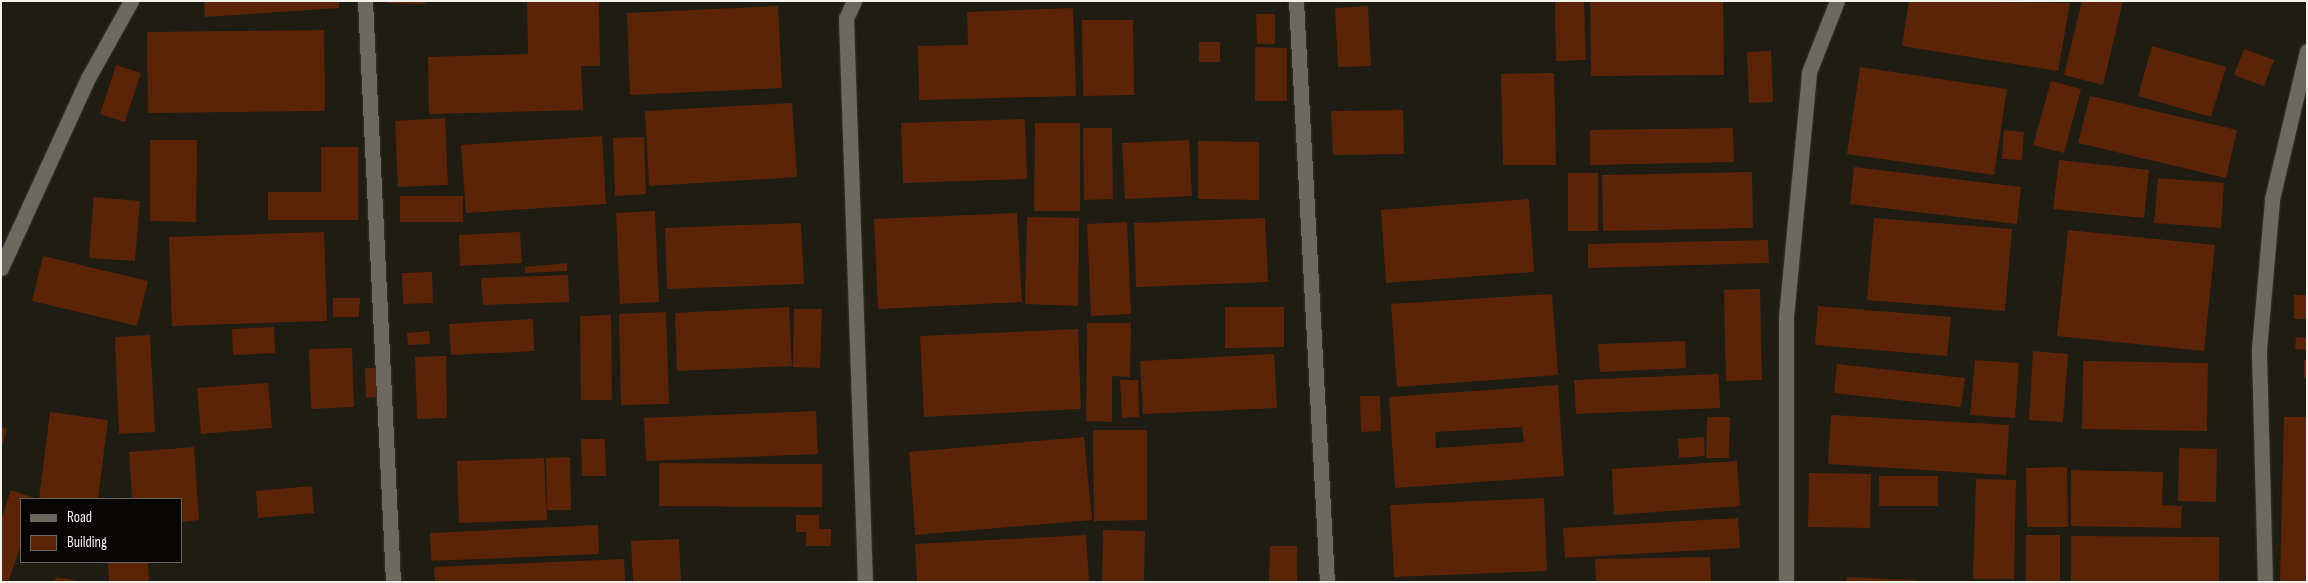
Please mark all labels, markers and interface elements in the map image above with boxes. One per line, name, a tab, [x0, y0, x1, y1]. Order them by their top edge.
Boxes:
legend	[20, 498, 182, 563]
text: Road	[67, 508, 92, 527]
text: Building	[67, 533, 107, 552]

